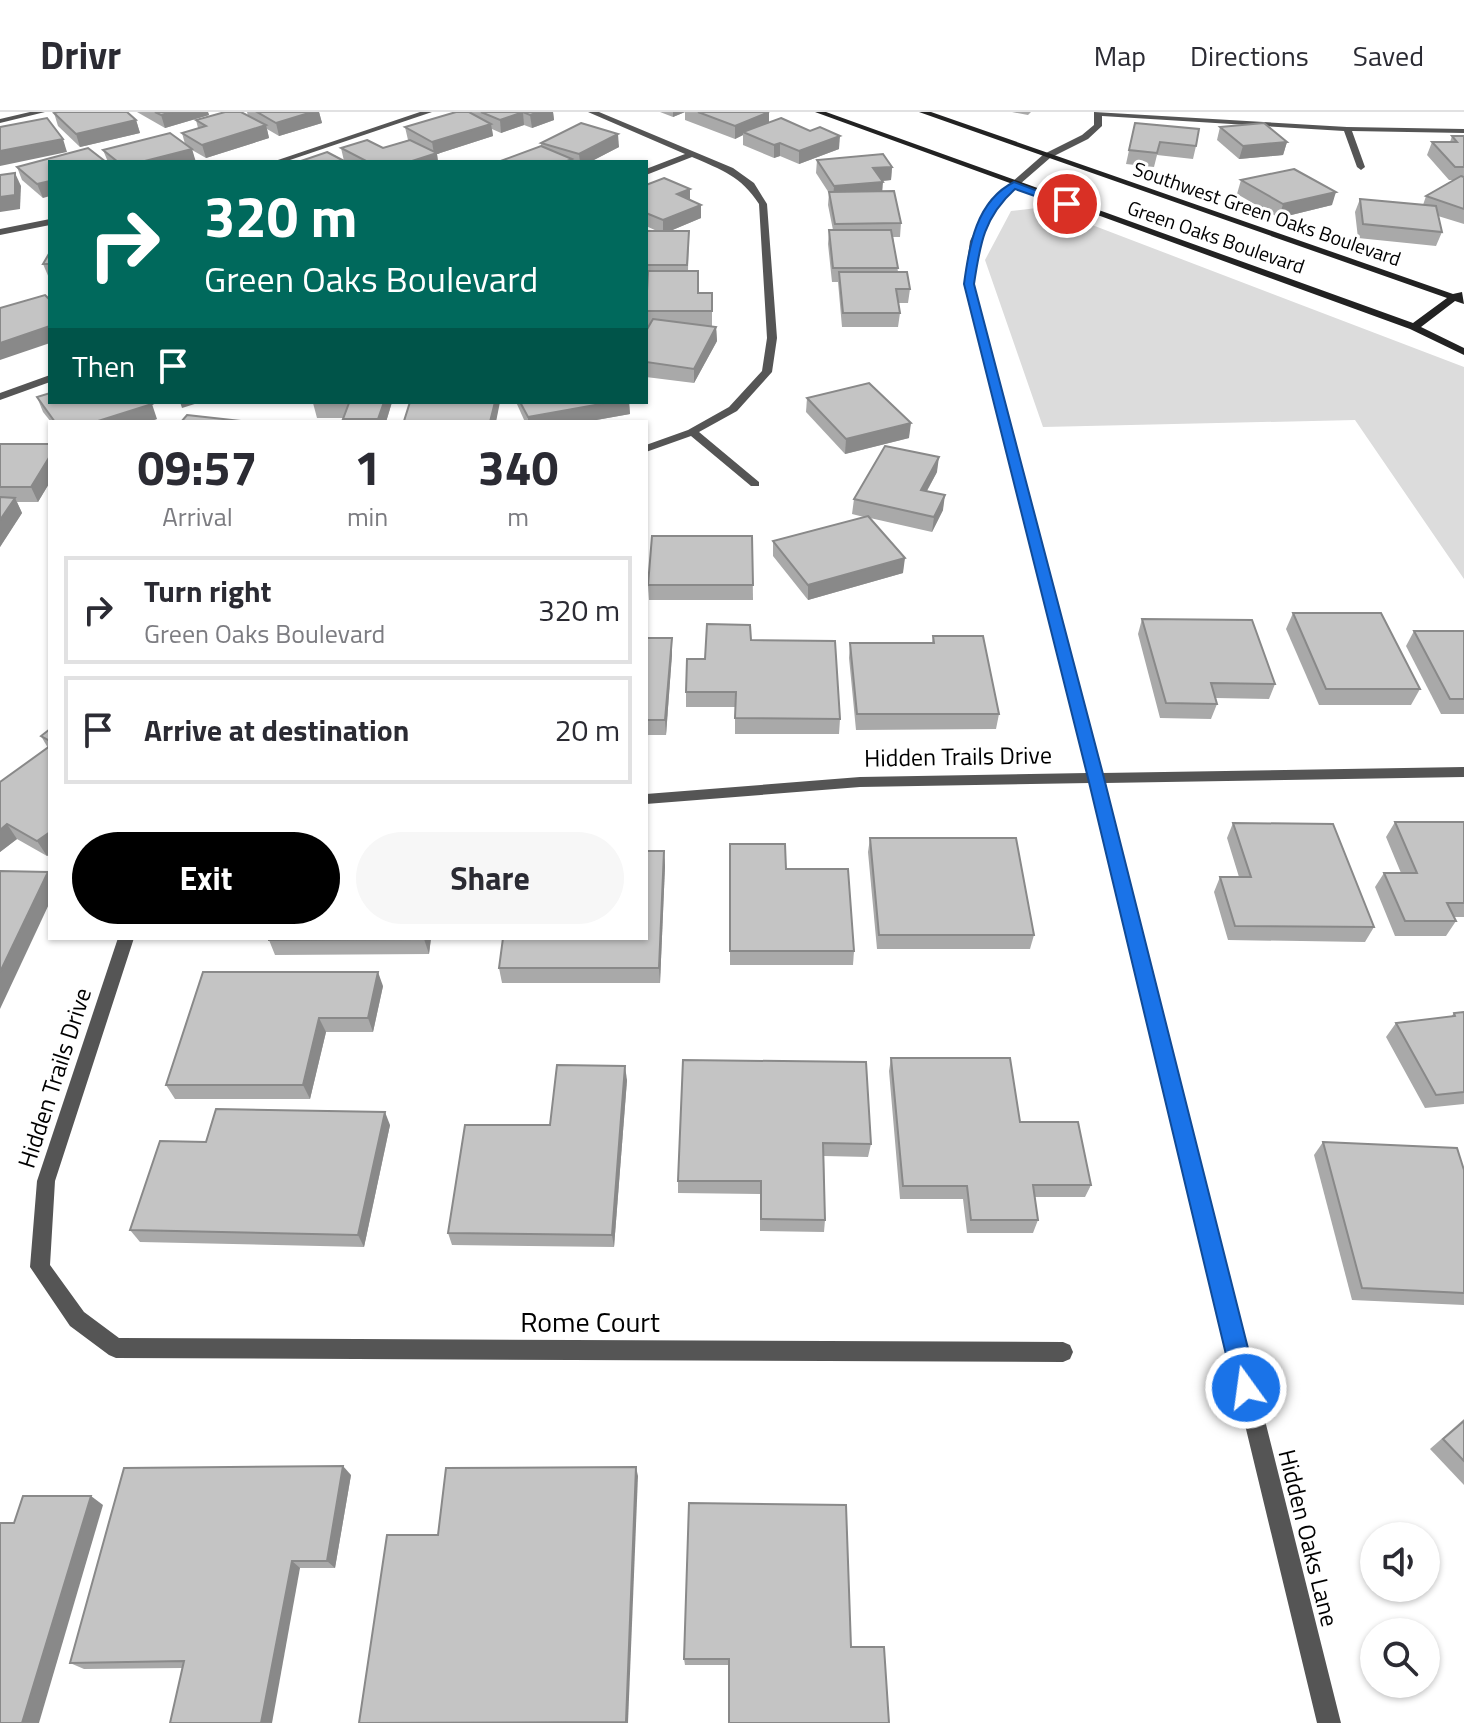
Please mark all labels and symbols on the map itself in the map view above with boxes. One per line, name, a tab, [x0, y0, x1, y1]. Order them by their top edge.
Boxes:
street label: Southwest Green Oaks Boulevard	[1130, 157, 1404, 271]
pin	[1033, 170, 1101, 238]
street label: Green Oaks Boulevard	[1124, 195, 1308, 279]
street label: Hidden Trails Drive	[864, 736, 1052, 776]
street label: Hidden Trails Drive	[8, 983, 100, 1173]
street label: Rome Court	[520, 1300, 660, 1343]
position arrow	[1204, 1346, 1288, 1430]
street label: Hidden Oaks Lane	[1270, 1445, 1348, 1630]

